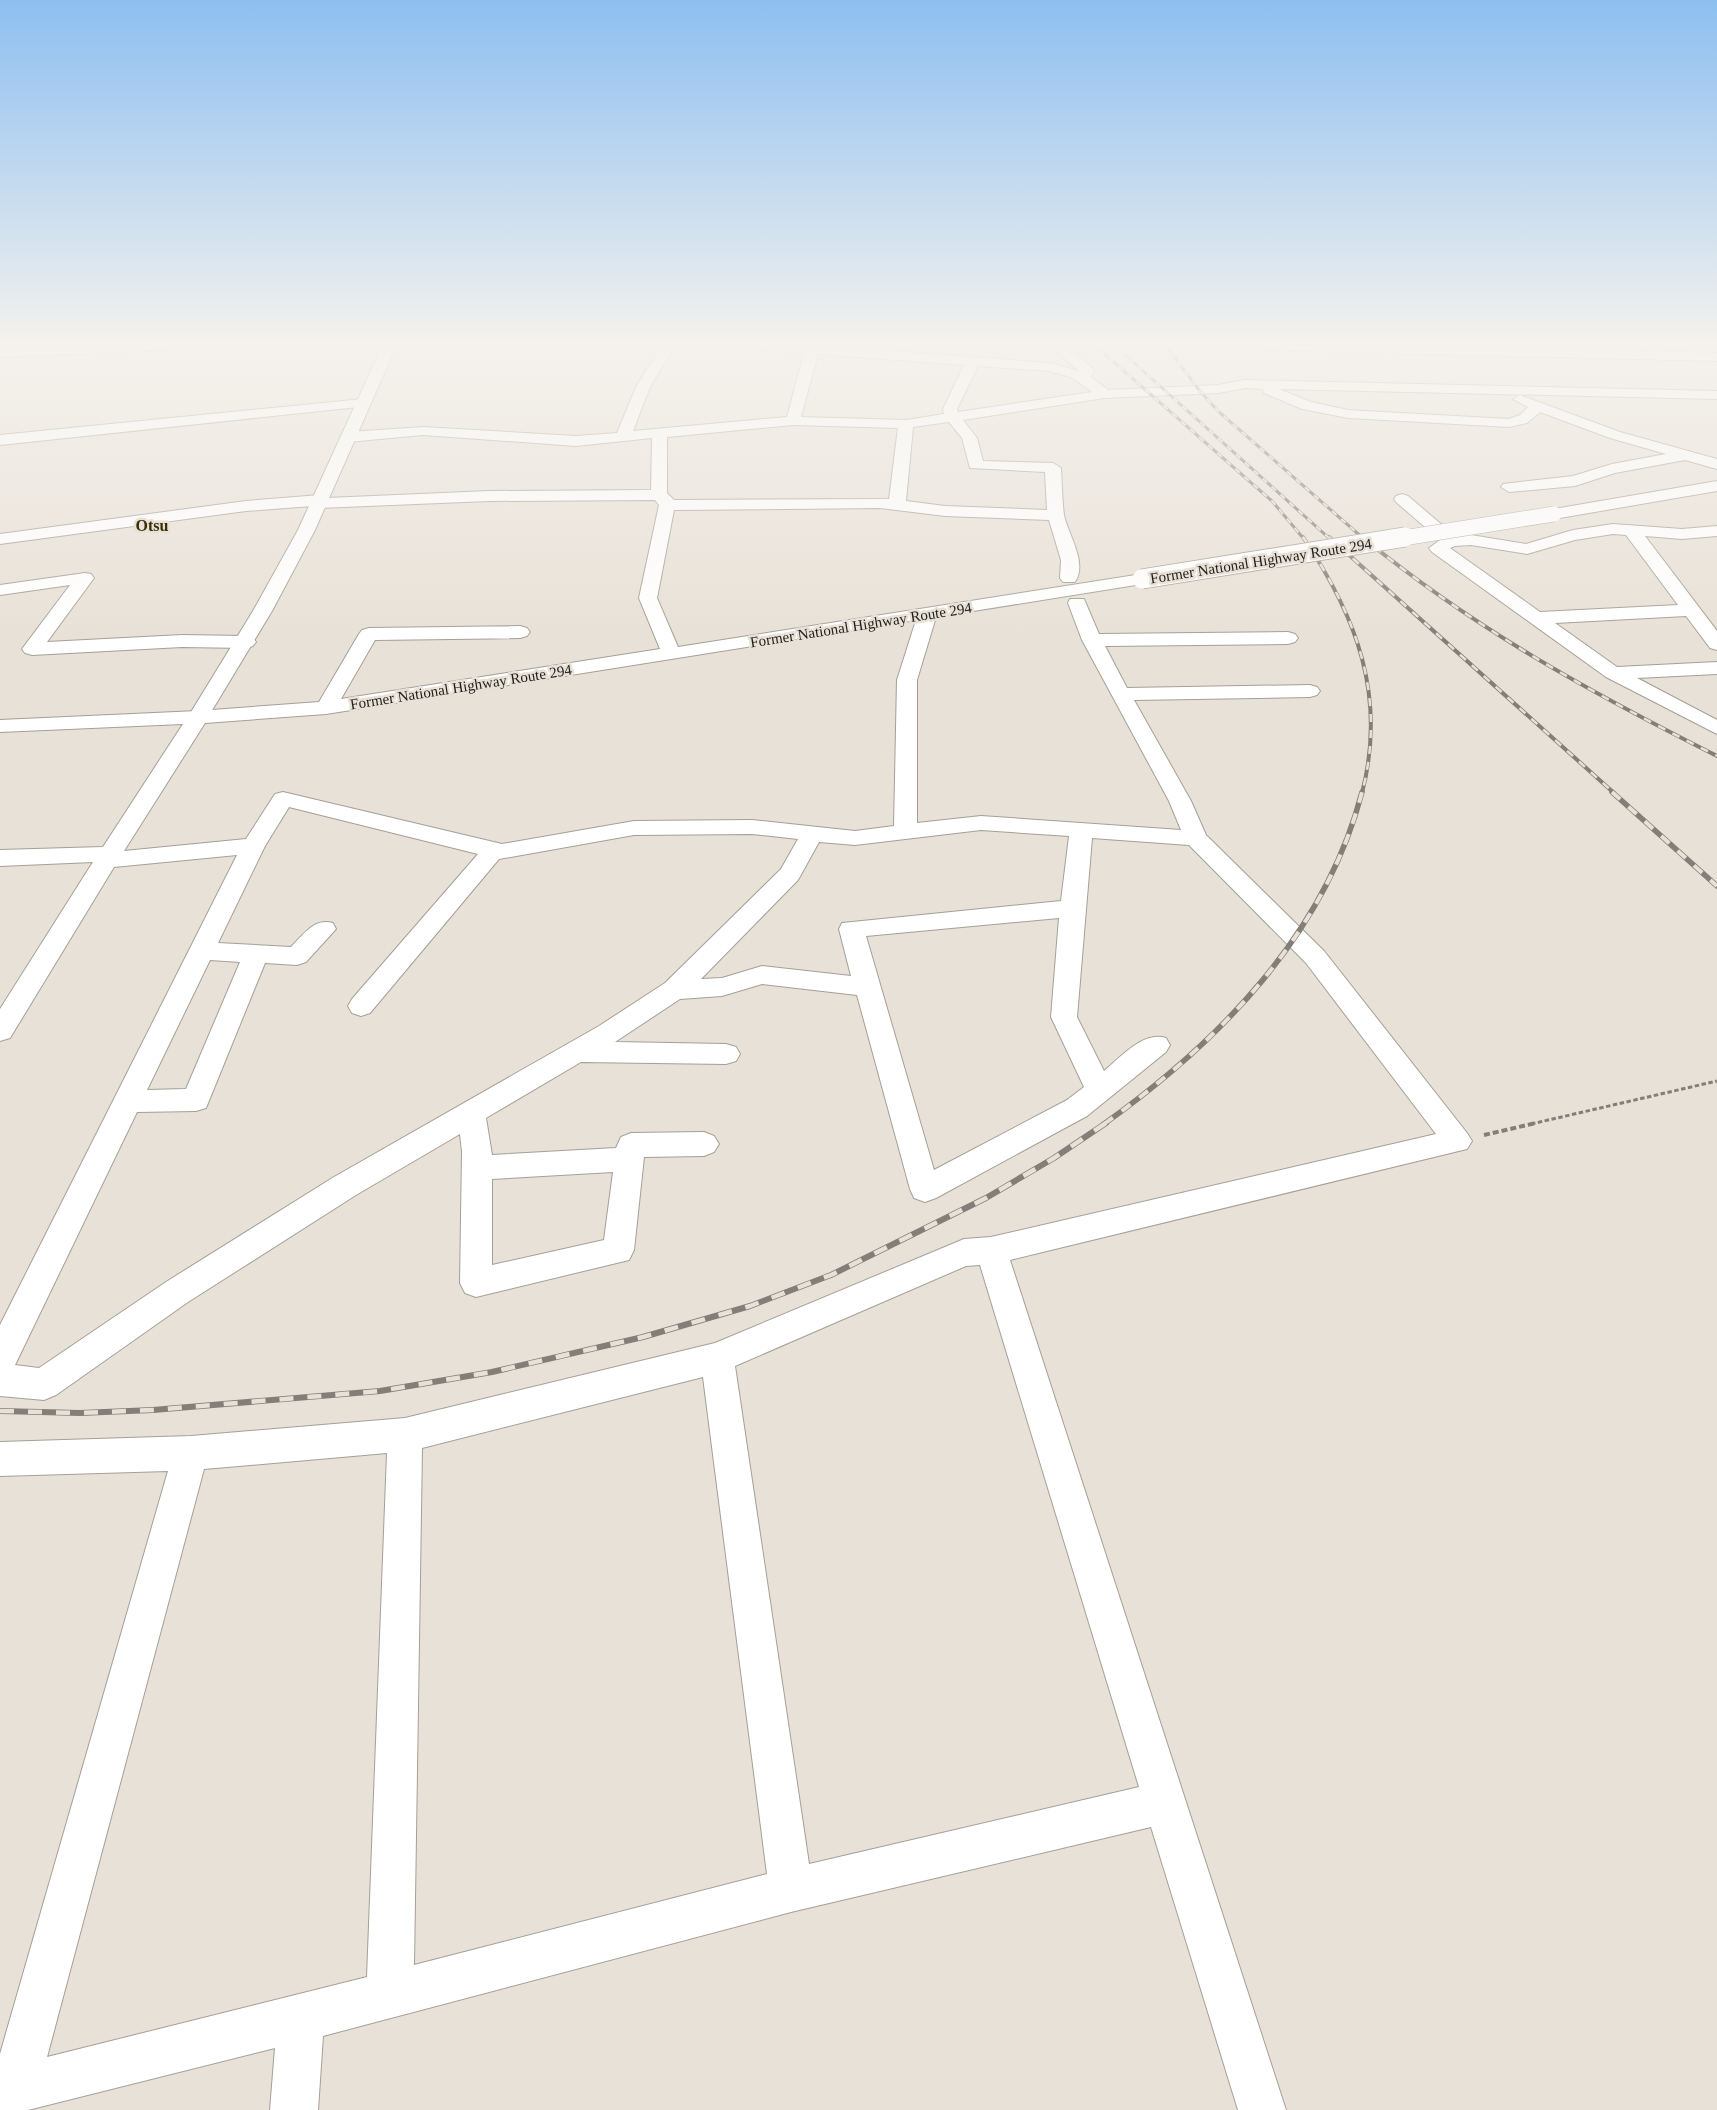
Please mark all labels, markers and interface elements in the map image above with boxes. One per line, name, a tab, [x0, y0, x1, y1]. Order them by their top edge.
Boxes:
district label: Otsu	[136, 517, 169, 534]
street label: Former National Highway Route 294	[1149, 535, 1373, 586]
street label: Former National Highway Route 294	[749, 599, 973, 650]
street label: Former National Highway Route 294	[349, 661, 573, 712]

